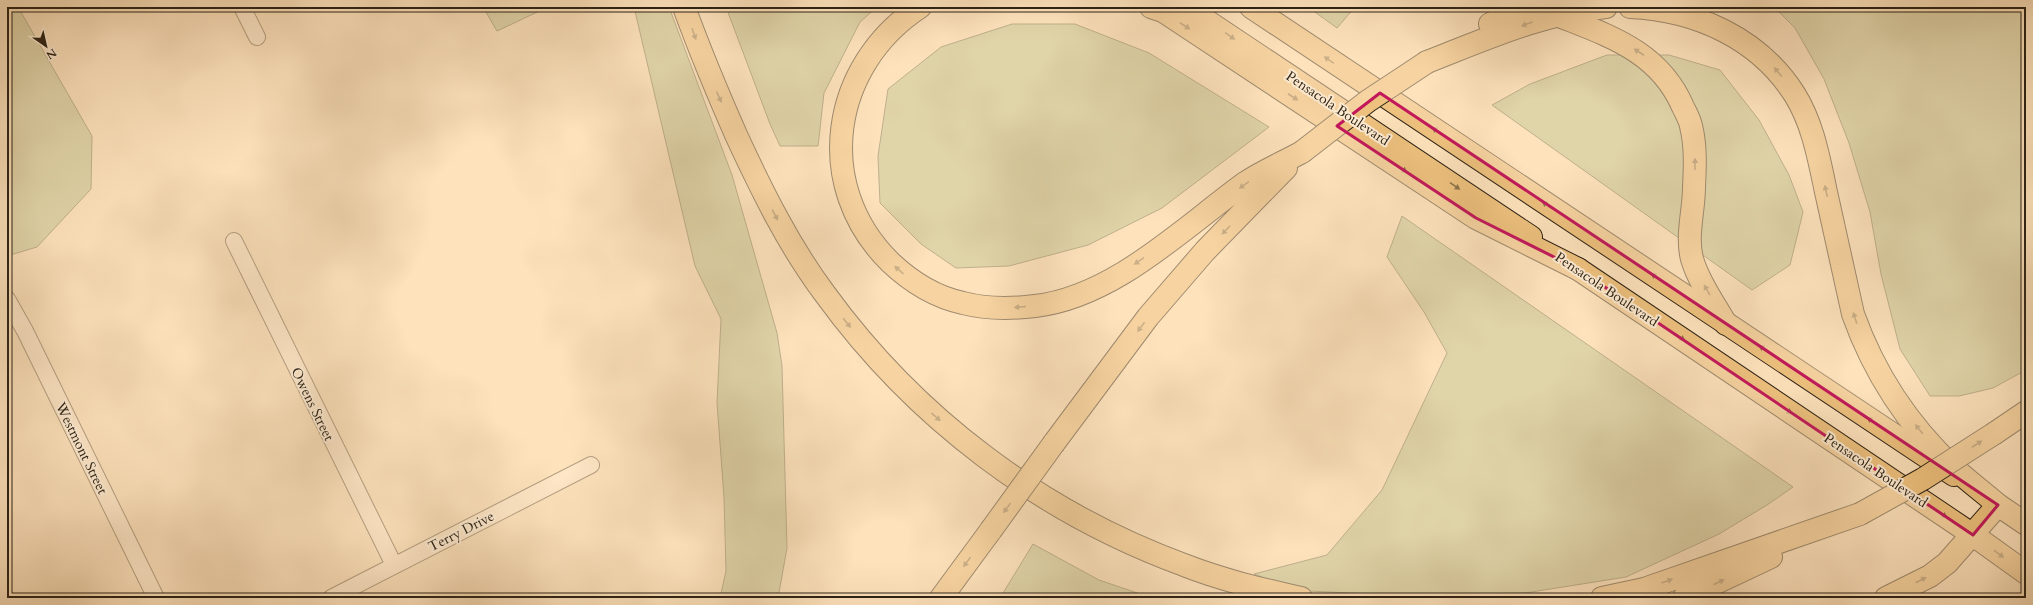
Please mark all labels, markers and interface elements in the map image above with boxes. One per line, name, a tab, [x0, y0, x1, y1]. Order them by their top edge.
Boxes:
one-way arrow	[1520, 21, 1532, 27]
one-way arrow	[1180, 22, 1190, 30]
north arrow	[26, 26, 66, 66]
one-way arrow	[691, 29, 697, 41]
one-way arrow	[1225, 33, 1236, 40]
text: N	[43, 45, 59, 63]
one-way arrow	[1633, 48, 1644, 56]
one-way arrow	[1323, 56, 1335, 63]
street label: Pensacola Boulevard	[1282, 67, 1394, 150]
one-way arrow	[1774, 67, 1783, 77]
one-way arrow	[716, 92, 722, 103]
one-way arrow	[1288, 93, 1299, 101]
one-way arrow	[1431, 128, 1443, 135]
one-way arrow	[1692, 157, 1698, 170]
one-way arrow	[1397, 165, 1407, 173]
one-way arrow	[1239, 181, 1249, 189]
one-way arrow	[1449, 183, 1461, 190]
one-way arrow	[1822, 185, 1828, 197]
one-way arrow	[1542, 201, 1553, 209]
one-way arrow	[771, 209, 778, 220]
one-way arrow	[1221, 225, 1231, 235]
street label: Pensacola Boulevard	[1551, 248, 1663, 331]
one-way arrow	[1134, 257, 1145, 265]
one-way arrow	[894, 265, 905, 274]
one-way arrow	[1651, 273, 1661, 281]
one-way arrow	[1703, 284, 1710, 296]
one-way arrow	[1014, 304, 1026, 311]
one-way arrow	[1852, 311, 1858, 323]
one-way arrow	[842, 317, 851, 328]
one-way arrow	[1136, 322, 1145, 333]
one-way arrow	[1674, 334, 1686, 341]
one-way arrow	[1759, 345, 1769, 353]
street label: Owens Street	[287, 364, 339, 445]
street label: Westmont Street	[51, 398, 112, 498]
one-way arrow	[1782, 406, 1793, 414]
one-way arrow	[931, 412, 941, 422]
one-way arrow	[1867, 417, 1877, 425]
one-way arrow	[1915, 424, 1924, 435]
street label: Pensacola Boulevard	[1820, 429, 1932, 512]
one-way arrow	[1972, 440, 1982, 448]
one-way arrow	[1002, 503, 1011, 514]
street label: Terry Drive	[425, 507, 498, 556]
one-way arrow	[1936, 510, 1947, 518]
one-way arrow	[1994, 550, 2005, 558]
one-way arrow	[963, 556, 972, 567]
one-way arrow	[1915, 577, 1927, 584]
one-way arrow	[1661, 578, 1673, 584]
one-way arrow	[1713, 579, 1725, 585]

